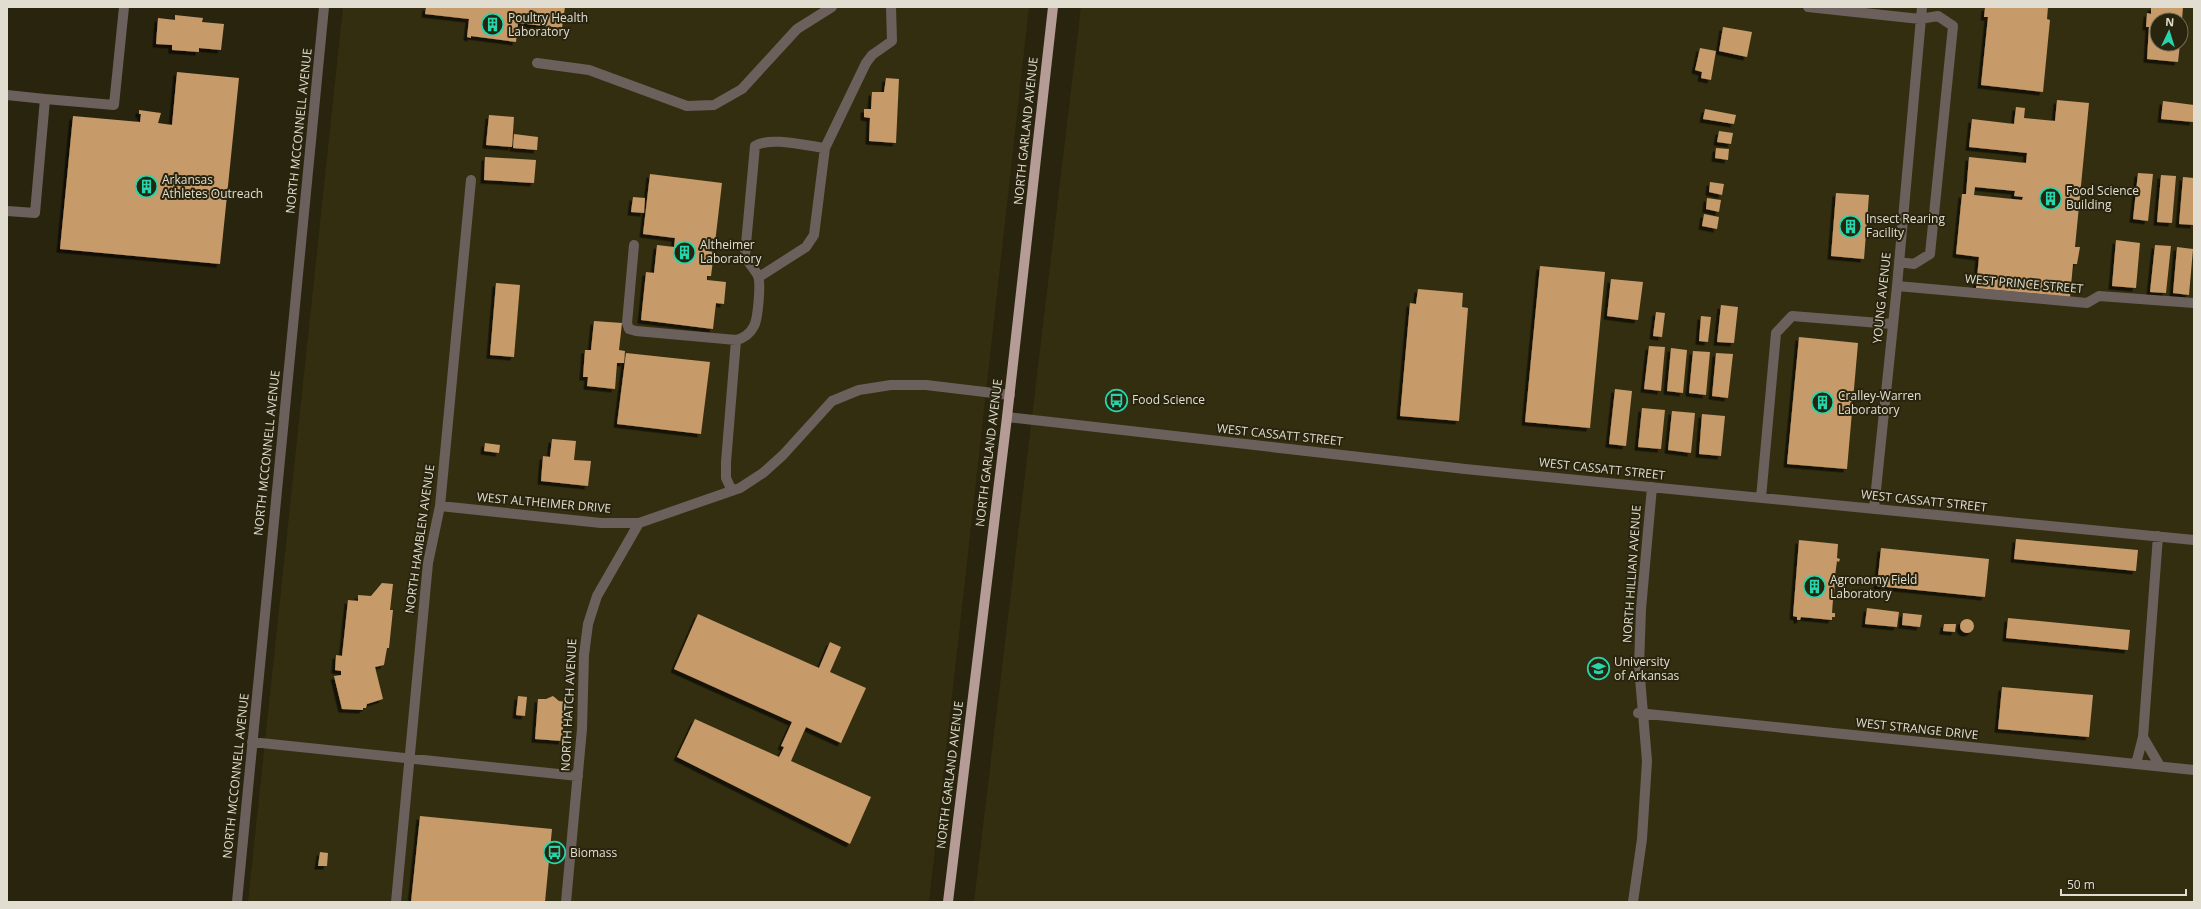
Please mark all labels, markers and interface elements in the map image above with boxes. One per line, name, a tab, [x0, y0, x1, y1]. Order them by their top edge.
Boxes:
place label: Poultry Health Laboratory	[508, 9, 588, 40]
building icon: Poultry Health Laboratory	[480, 12, 506, 38]
north arrow	[2149, 12, 2189, 52]
text: N	[2165, 14, 2175, 29]
street label: NORTH MCCONNELL AVENUE	[281, 48, 316, 214]
street label: NORTH GARLAND AVENUE	[1009, 56, 1042, 206]
place label: Arkansas Athletes Outreach	[162, 171, 263, 202]
building icon: Arkansas Athletes Outreach	[134, 174, 160, 200]
place label: Food Science Building	[2066, 182, 2139, 213]
building icon: Food Science Building	[2038, 185, 2064, 211]
place label: Insect Rearing Facility	[1866, 210, 1945, 241]
building icon: Insect Rearing Facility	[1837, 213, 1863, 239]
place label: Altheimer Laboratory	[700, 236, 762, 267]
building icon: Altheimer Laboratory	[671, 239, 697, 265]
street label: YOUNG AVENUE	[1868, 252, 1895, 344]
street label: WEST PRINCE STREET	[1964, 270, 2084, 297]
street label: NORTH MCCONNELL AVENUE	[249, 370, 284, 536]
street label: NORTH GARLAND AVENUE	[971, 378, 1006, 528]
bus stop icon: Food Science	[1104, 387, 1130, 413]
place label: Cralley-Warren Laboratory	[1838, 387, 1921, 418]
building icon: Cralley-Warren Laboratory	[1810, 390, 1836, 416]
place label: Food Science	[1132, 391, 1205, 408]
street label: WEST CASSATT STREET	[1216, 419, 1344, 450]
street label: WEST CASSATT STREET	[1538, 453, 1666, 484]
street label: NORTH HAMBLEN AVENUE	[401, 463, 438, 615]
street label: WEST CASSATT STREET	[1860, 485, 1988, 516]
street label: WEST ALTHEIMER DRIVE	[476, 488, 612, 517]
street label: NORTH HILLIAN AVENUE	[1618, 505, 1645, 643]
place label: Agronomy Field Laboratory	[1830, 571, 1917, 602]
building icon: Agronomy Field Laboratory	[1802, 574, 1828, 600]
street label: NORTH HATCH AVENUE	[557, 638, 580, 772]
place label: University of Arkansas	[1614, 653, 1680, 684]
school or university icon: University of Arkansas	[1585, 656, 1611, 682]
street label: NORTH MCCONNELL AVENUE	[218, 693, 253, 859]
street label: NORTH GARLAND AVENUE	[932, 700, 967, 850]
street label: WEST STRANGE DRIVE	[1855, 714, 1979, 743]
bus stop icon: Biomass	[542, 840, 568, 866]
place label: Biomass	[570, 844, 617, 861]
scale bar	[2061, 871, 2186, 897]
text: 50 m	[2067, 876, 2095, 893]

